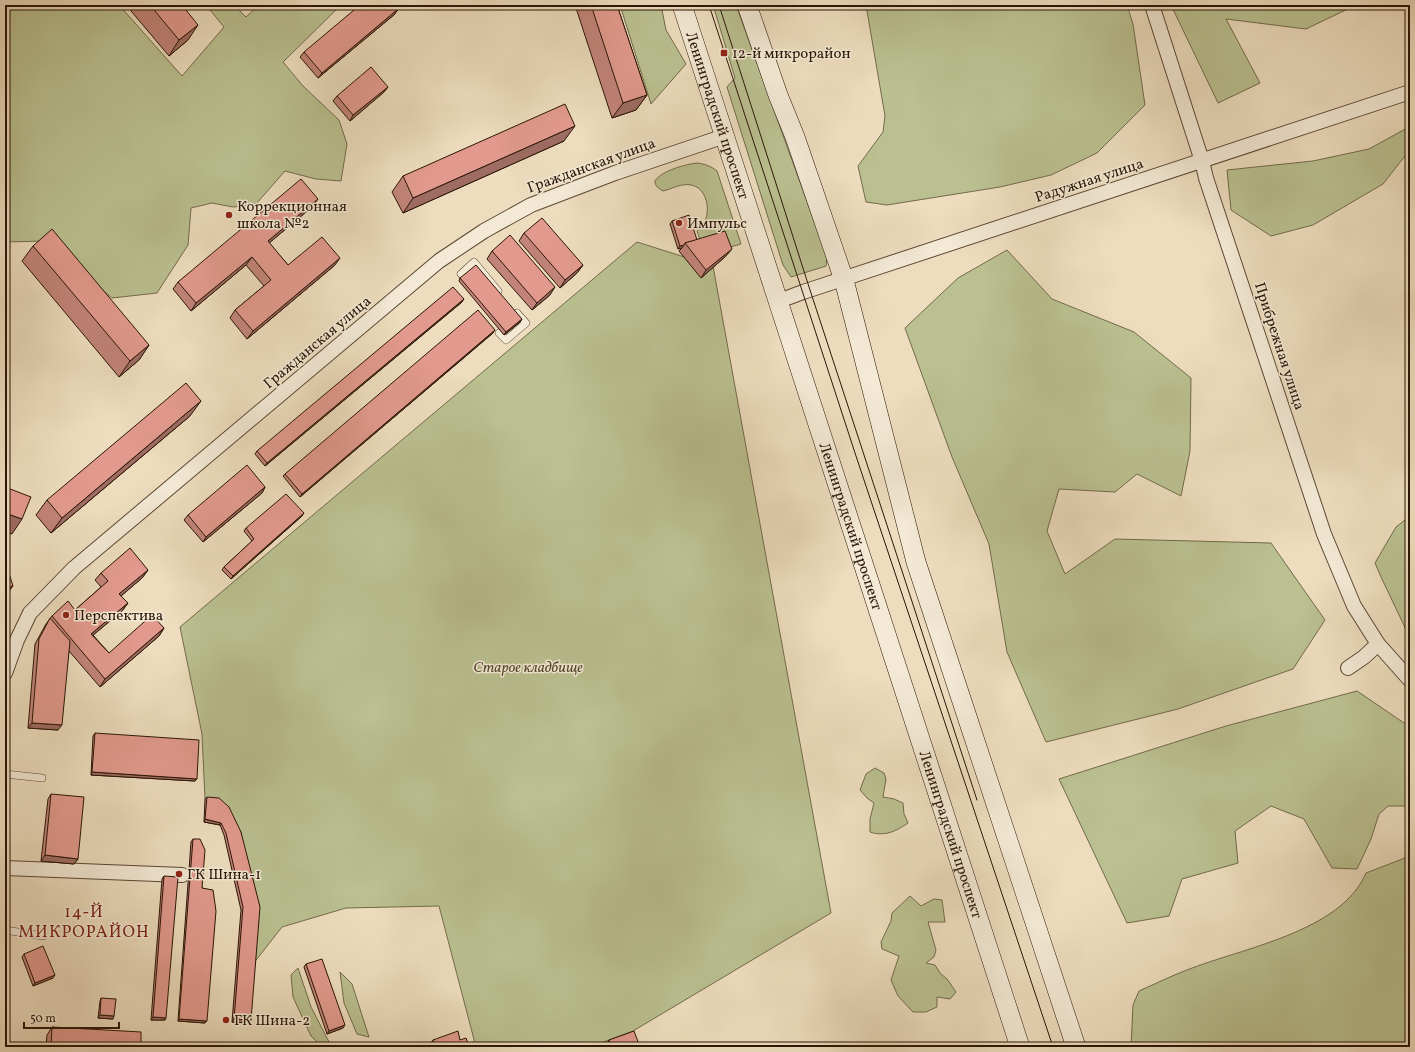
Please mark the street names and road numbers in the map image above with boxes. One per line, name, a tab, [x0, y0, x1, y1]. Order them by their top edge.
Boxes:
street label: Ленинградский проспект	[679, 29, 754, 203]
street label: Гражданская улица	[524, 133, 659, 199]
street label: Радужная улица	[1032, 154, 1147, 209]
street label: Прибрежная улица	[1248, 280, 1309, 413]
street label: Гражданская улица	[259, 292, 376, 395]
street label: Ленинградский проспект	[813, 440, 887, 614]
street label: Ленинградский проспект	[913, 748, 987, 922]

